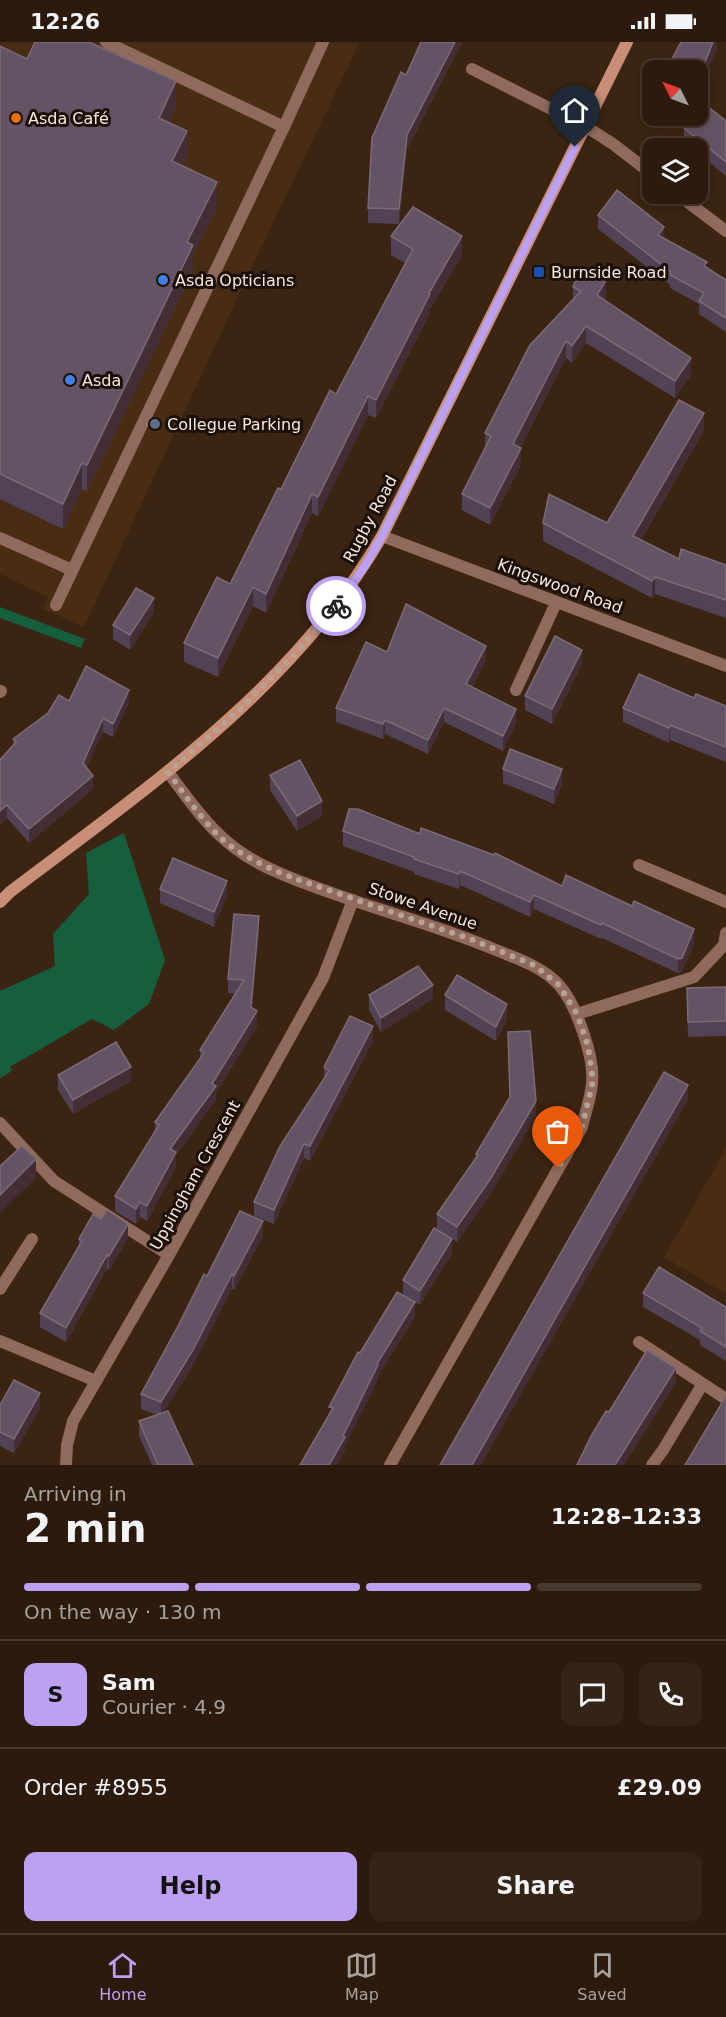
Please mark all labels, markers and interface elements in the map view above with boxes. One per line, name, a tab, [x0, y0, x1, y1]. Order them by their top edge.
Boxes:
text: 12:26	[30, 9, 100, 34]
north arrow	[642, 60, 708, 126]
map controls	[642, 60, 708, 204]
pin	[549, 85, 600, 147]
icon: home	[558, 94, 591, 127]
place label: Asda Café	[28, 109, 109, 128]
marker: Asda Café	[9, 111, 23, 125]
button: layers	[642, 138, 708, 204]
place label: Burnside Road	[551, 263, 667, 282]
marker: Burnside Road	[532, 265, 546, 279]
place label: Asda Opticians	[175, 271, 294, 290]
marker: Asda Opticians	[156, 273, 170, 287]
place label: Asda	[82, 371, 121, 390]
marker: Asda	[63, 373, 77, 387]
place label: Collegue Parking	[167, 415, 301, 434]
marker: Collegue Parking	[148, 417, 162, 431]
street label: Rugby Road	[339, 472, 401, 566]
street label: Kingswood Road	[495, 555, 625, 617]
courier	[306, 576, 366, 636]
icon: bike	[320, 590, 353, 623]
street label: Stowe Avenue	[366, 879, 480, 933]
street label: Uppingham Crescent	[146, 1097, 244, 1253]
pin	[532, 1106, 583, 1168]
icon: bag	[541, 1115, 574, 1148]
text: Arriving in	[24, 1482, 127, 1506]
text: 12:28–12:33	[551, 1504, 702, 1529]
text: 2 min	[24, 1506, 146, 1551]
text: On the way · 130 m	[24, 1600, 222, 1624]
button: chat	[561, 1663, 624, 1726]
button: phone	[639, 1663, 702, 1726]
text: Sam	[102, 1670, 156, 1695]
text: S	[48, 1682, 63, 1707]
text: Courier · 4.9	[102, 1695, 226, 1719]
text: Order #8955	[24, 1775, 168, 1800]
text: £29.09	[617, 1775, 702, 1800]
button: Help	[24, 1852, 357, 1921]
button: Share	[369, 1852, 702, 1921]
tab: Home	[99, 1949, 147, 2004]
tab: Map	[345, 1949, 379, 2004]
tab: Saved	[577, 1949, 627, 2004]

